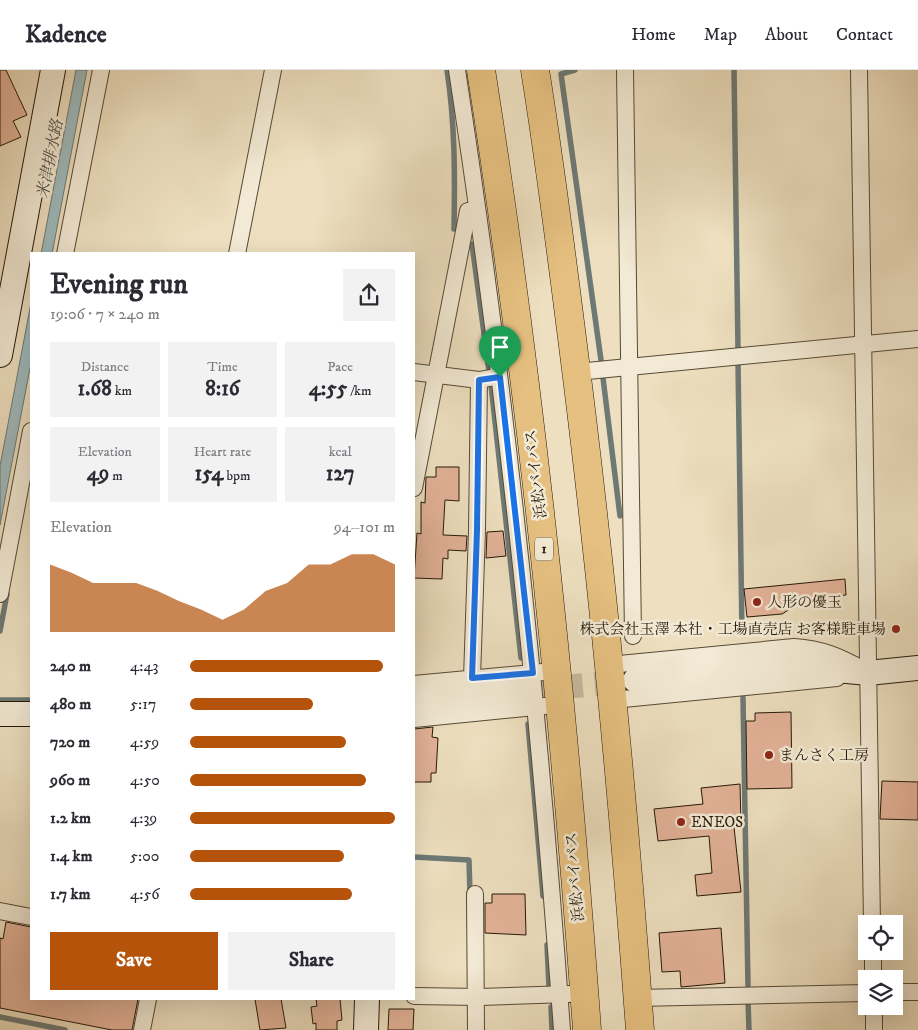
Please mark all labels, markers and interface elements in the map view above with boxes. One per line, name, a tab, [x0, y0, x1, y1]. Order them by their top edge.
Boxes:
text: Kadence	[25, 20, 107, 50]
text: Home	[631, 24, 676, 46]
text: Map	[704, 24, 737, 46]
text: About	[765, 24, 808, 46]
text: Contact	[836, 24, 893, 46]
water label: 米津排水路	[33, 117, 68, 200]
text: Evening run	[50, 267, 188, 302]
button: share	[343, 269, 395, 321]
text: 19:06 · 7 × 240 m	[50, 304, 160, 324]
pin	[479, 326, 521, 377]
icon: arrive	[486, 333, 514, 361]
text: Distance	[81, 358, 129, 376]
text: Time	[207, 358, 238, 376]
text: Pace	[327, 358, 353, 376]
text: 1.68	[78, 376, 112, 402]
text: 8:16	[205, 376, 240, 402]
text: 4:55	[309, 376, 347, 402]
text: km	[112, 382, 132, 400]
text: /km	[347, 382, 372, 400]
street label: 浜松バイパス	[521, 428, 551, 520]
text: Elevation	[78, 443, 132, 461]
text: Heart rate	[194, 443, 251, 461]
text: kcal	[329, 443, 352, 461]
text: 49	[87, 461, 109, 487]
text: 154	[194, 461, 223, 487]
text: 127	[326, 461, 354, 487]
text: m	[109, 467, 123, 485]
text: bpm	[223, 467, 251, 485]
text: Elevation	[50, 517, 112, 537]
text: 94–101 m	[334, 517, 395, 537]
road number: 1	[535, 538, 553, 560]
place label: 人形の優玉	[767, 593, 842, 612]
marker: 人形の優玉	[751, 596, 763, 608]
place label: 株式会社玉澤 本社・工場直売店 お客様駐車場	[580, 620, 886, 639]
marker: 株式会社玉澤 本社・工場直売店 お客様駐車場	[890, 623, 902, 635]
text: 240 m	[50, 656, 91, 676]
text: 4:43	[130, 656, 159, 676]
text: 480 m	[50, 694, 91, 714]
text: 5:17	[130, 694, 156, 714]
text: 720 m	[50, 732, 90, 752]
text: 4:59	[130, 732, 159, 752]
place label: まんさく工房	[779, 746, 869, 765]
marker: まんさく工房	[763, 749, 775, 761]
text: 960 m	[50, 770, 90, 790]
text: 4:50	[130, 770, 160, 790]
text: 1.2 km	[50, 808, 91, 828]
text: 4:39	[130, 808, 157, 828]
place label: ENEOS	[691, 813, 743, 832]
marker: ENEOS	[675, 816, 687, 828]
street label: 浜松バイパス	[562, 831, 588, 923]
text: 1.4 km	[50, 846, 92, 866]
text: 5:00	[130, 846, 159, 866]
text: 1.7 km	[50, 884, 91, 904]
text: 4:56	[130, 884, 160, 904]
map controls	[858, 915, 903, 1015]
button: locate	[858, 915, 903, 960]
button: Save	[50, 932, 218, 990]
button: Share	[228, 932, 395, 990]
button: layers	[858, 970, 903, 1015]

